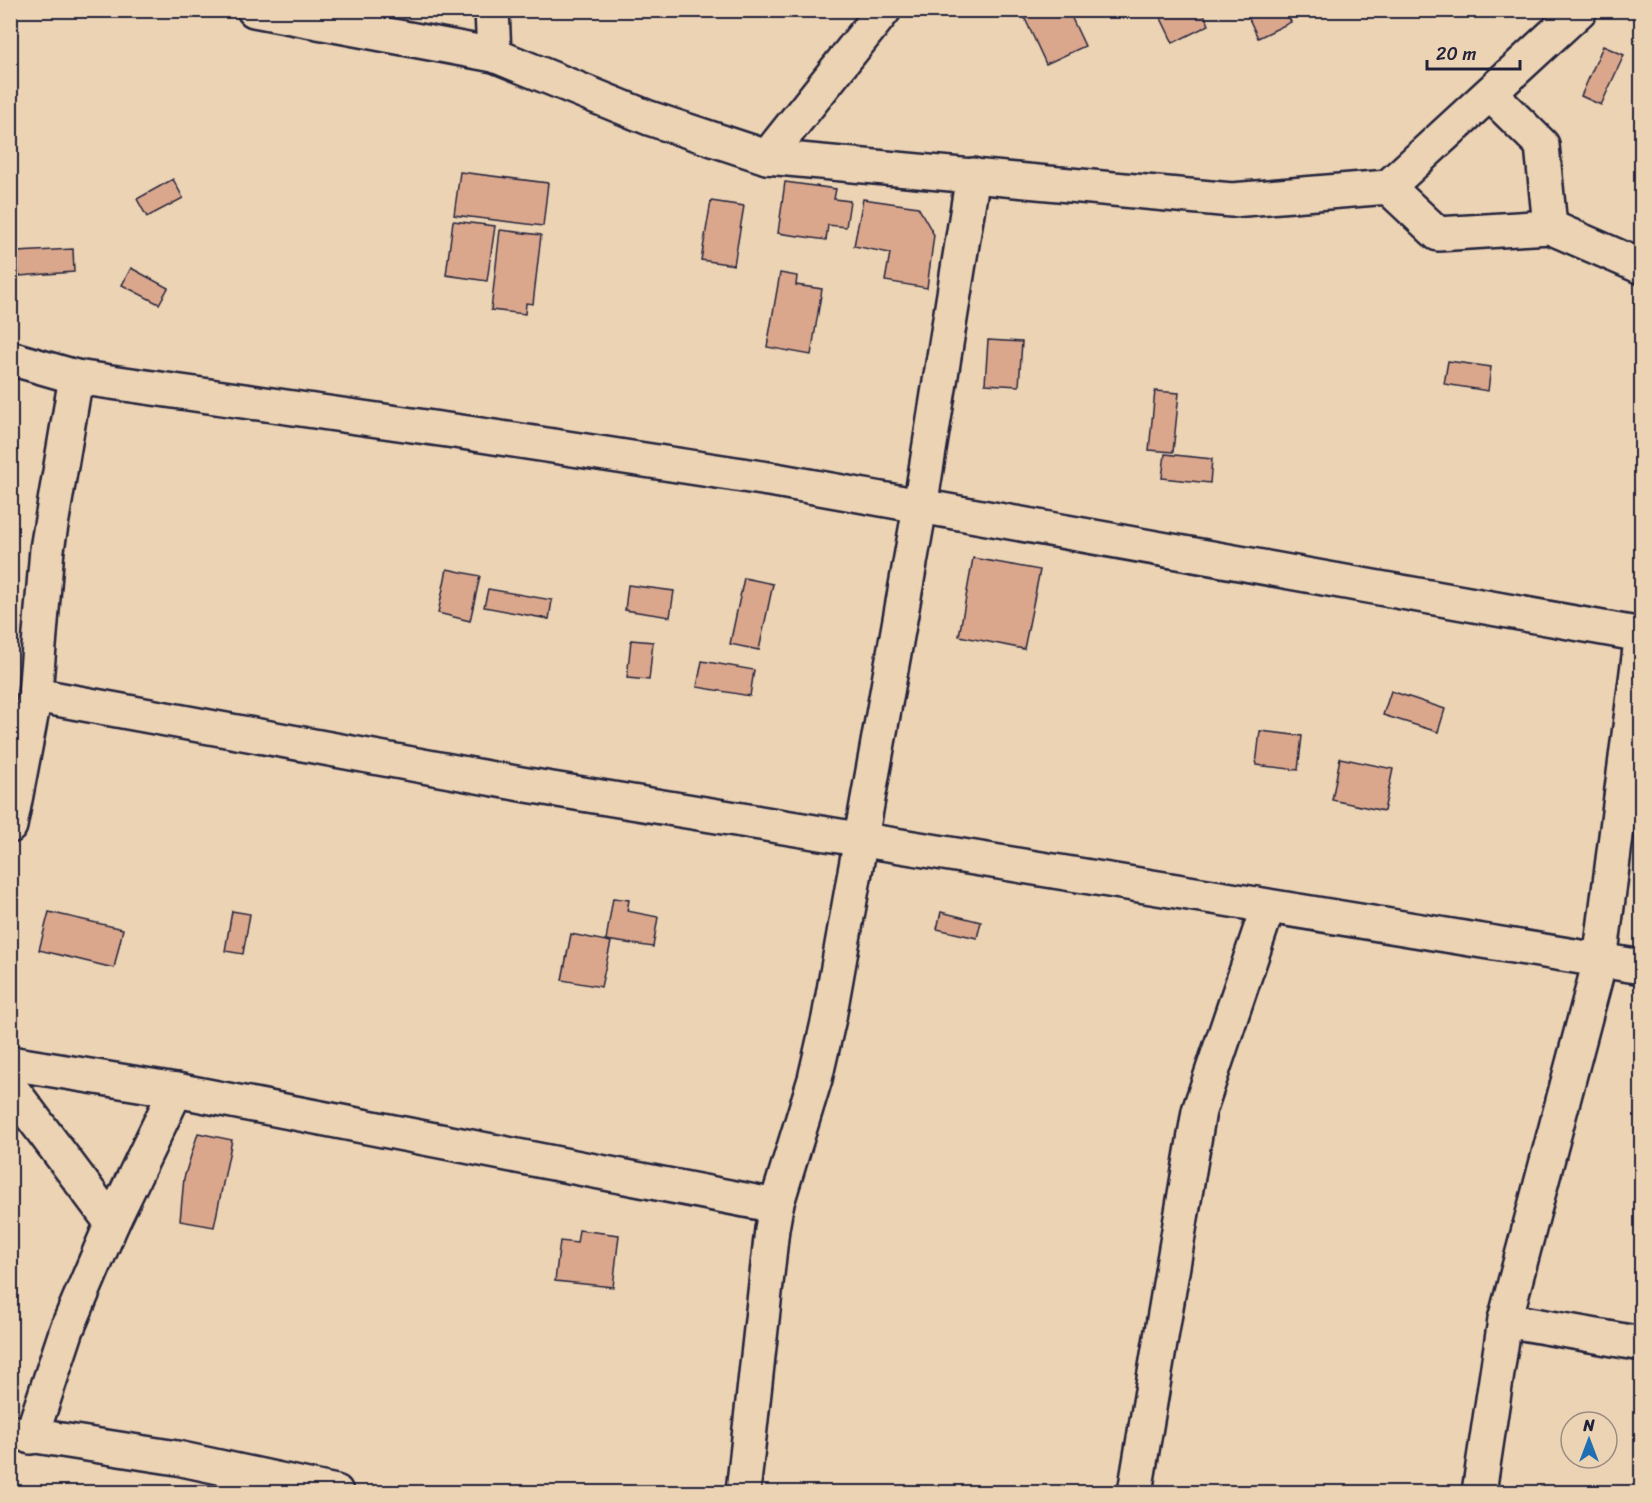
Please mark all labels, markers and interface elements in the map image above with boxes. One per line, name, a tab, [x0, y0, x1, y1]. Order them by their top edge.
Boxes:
scale bar	[1427, 33, 1520, 71]
text: 20 m	[1436, 38, 1476, 70]
north arrow	[1559, 1410, 1619, 1470]
text: N	[1582, 1411, 1595, 1440]

